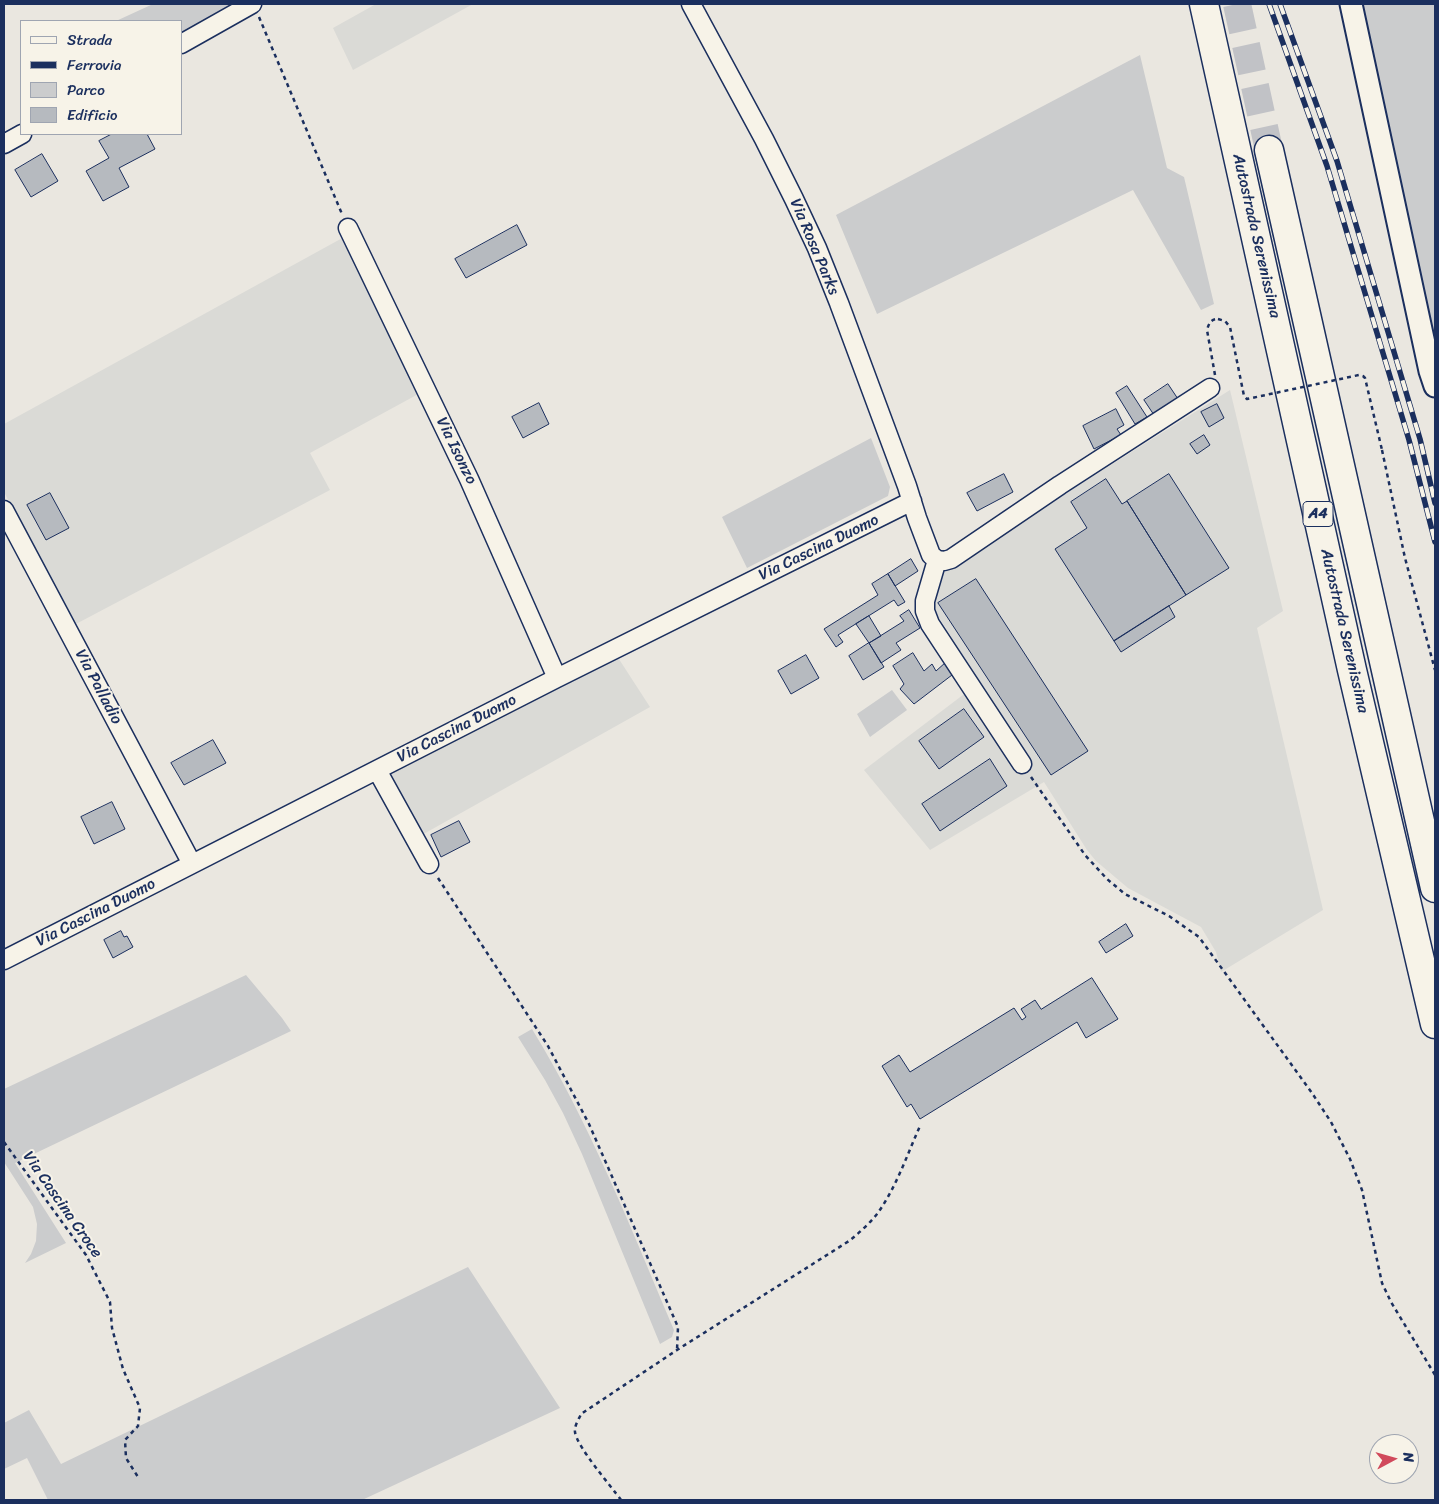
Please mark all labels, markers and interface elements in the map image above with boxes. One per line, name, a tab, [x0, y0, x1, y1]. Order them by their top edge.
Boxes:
legend	[20, 20, 182, 135]
text: Strada	[67, 27, 112, 53]
text: Ferrovia	[67, 52, 121, 78]
text: Parco	[67, 77, 105, 103]
text: Edificio	[67, 102, 118, 128]
street label: Autostrada Serenissima	[1228, 152, 1284, 320]
street label: Via Rosa Parks	[785, 196, 843, 298]
street label: Via Isonzo	[432, 414, 480, 488]
road number: A4	[1303, 502, 1333, 526]
street label: Via Cascina Duomo	[756, 511, 882, 585]
street label: Autostrada Serenissima	[1316, 547, 1372, 715]
street label: Via Palladio	[70, 646, 126, 728]
street label: Via Cascina Duomo	[394, 691, 520, 767]
street label: Via Cascina Duomo	[33, 875, 159, 951]
street label: Via Cascina Croce	[18, 1148, 106, 1262]
north arrow	[1369, 1434, 1419, 1484]
text: N	[1395, 1451, 1421, 1464]

